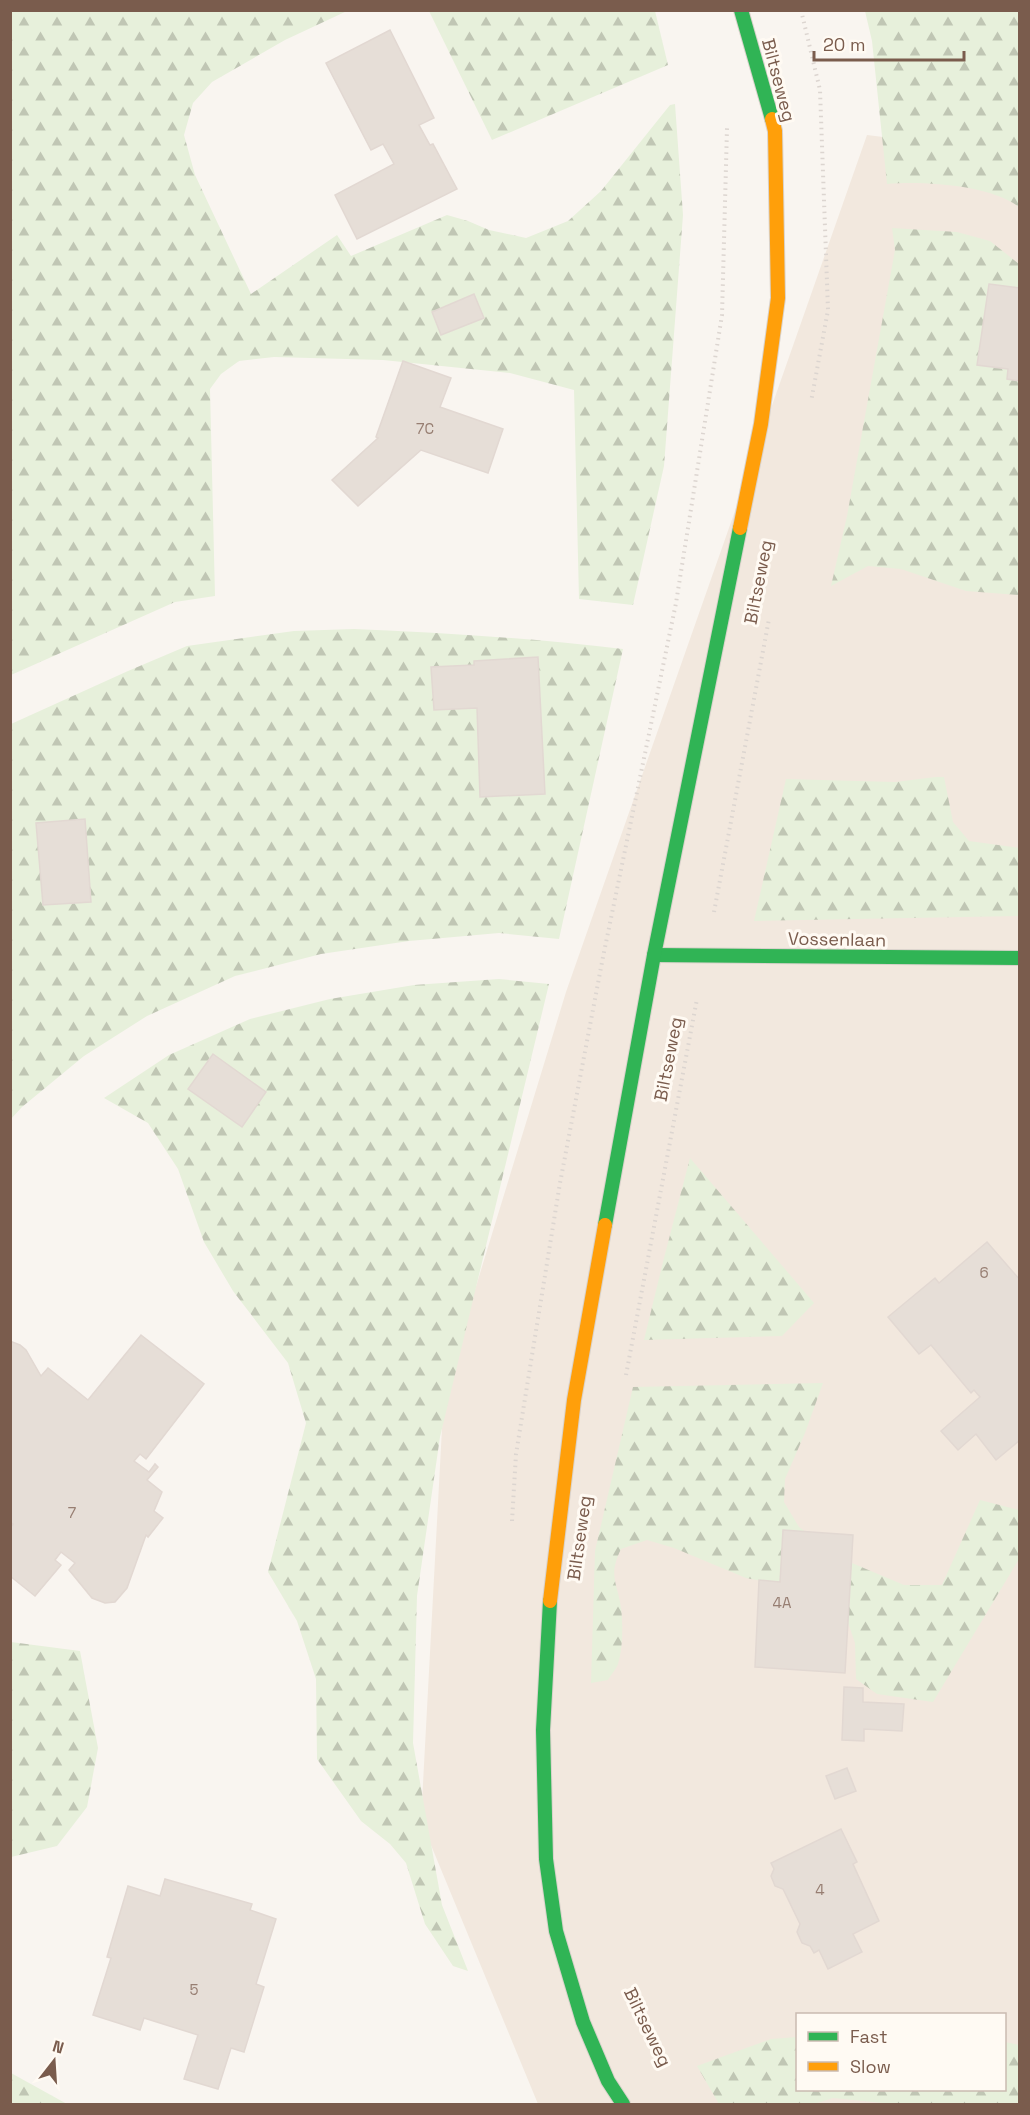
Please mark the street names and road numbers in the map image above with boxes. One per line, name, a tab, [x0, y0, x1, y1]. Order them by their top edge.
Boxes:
street label: Biltseweg	[757, 36, 801, 124]
street label: Biltseweg	[739, 538, 777, 626]
street label: Vossenlaan	[788, 927, 886, 951]
street label: Biltseweg	[649, 1015, 687, 1103]
street label: Biltseweg	[562, 1494, 596, 1582]
street label: Biltseweg	[619, 1984, 677, 2070]

